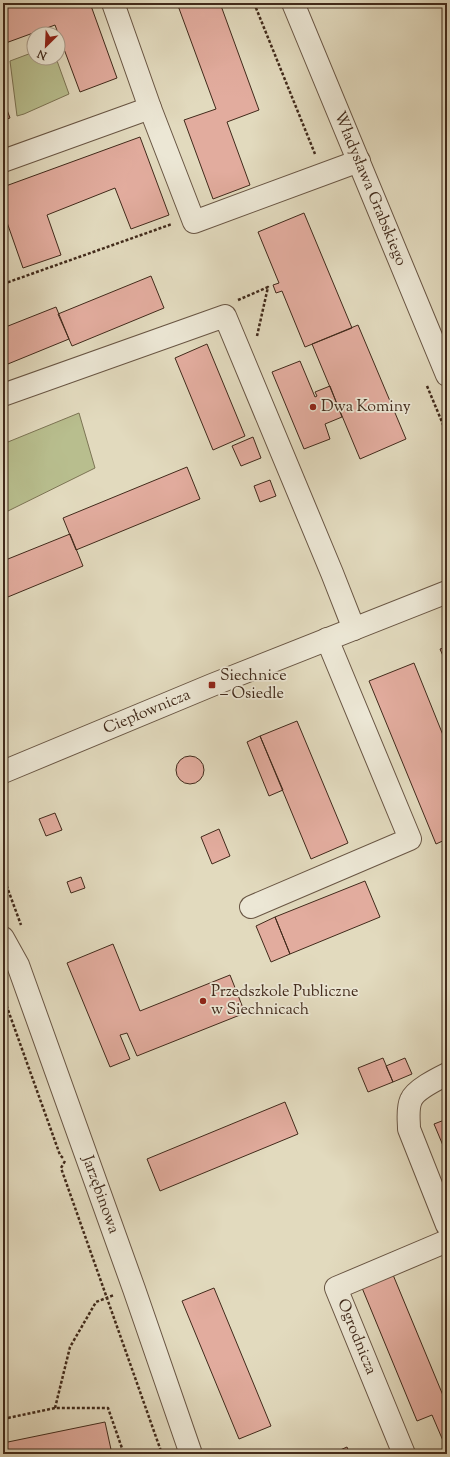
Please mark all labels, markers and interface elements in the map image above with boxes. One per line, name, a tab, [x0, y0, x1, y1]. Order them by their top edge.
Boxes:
north arrow	[26, 26, 66, 66]
text: N	[35, 45, 51, 64]
street label: Władysława Grabskiego	[328, 108, 412, 270]
place label: Dwa Kominy	[321, 396, 411, 419]
marker: Dwa Kominy	[308, 402, 318, 412]
place label: Siechnice – Osiedle	[220, 665, 287, 706]
marker: Siechnice – Osiedle	[207, 680, 217, 690]
street label: Ciepłownicza	[100, 683, 195, 740]
place label: Przedszkole Publiczne w Siechnicach	[211, 981, 358, 1022]
marker: Przedszkole Publiczne w Siechnicach	[198, 996, 208, 1006]
street label: Jarzębinowa	[75, 1152, 125, 1238]
street label: Ogrodnicza	[330, 1296, 382, 1379]

